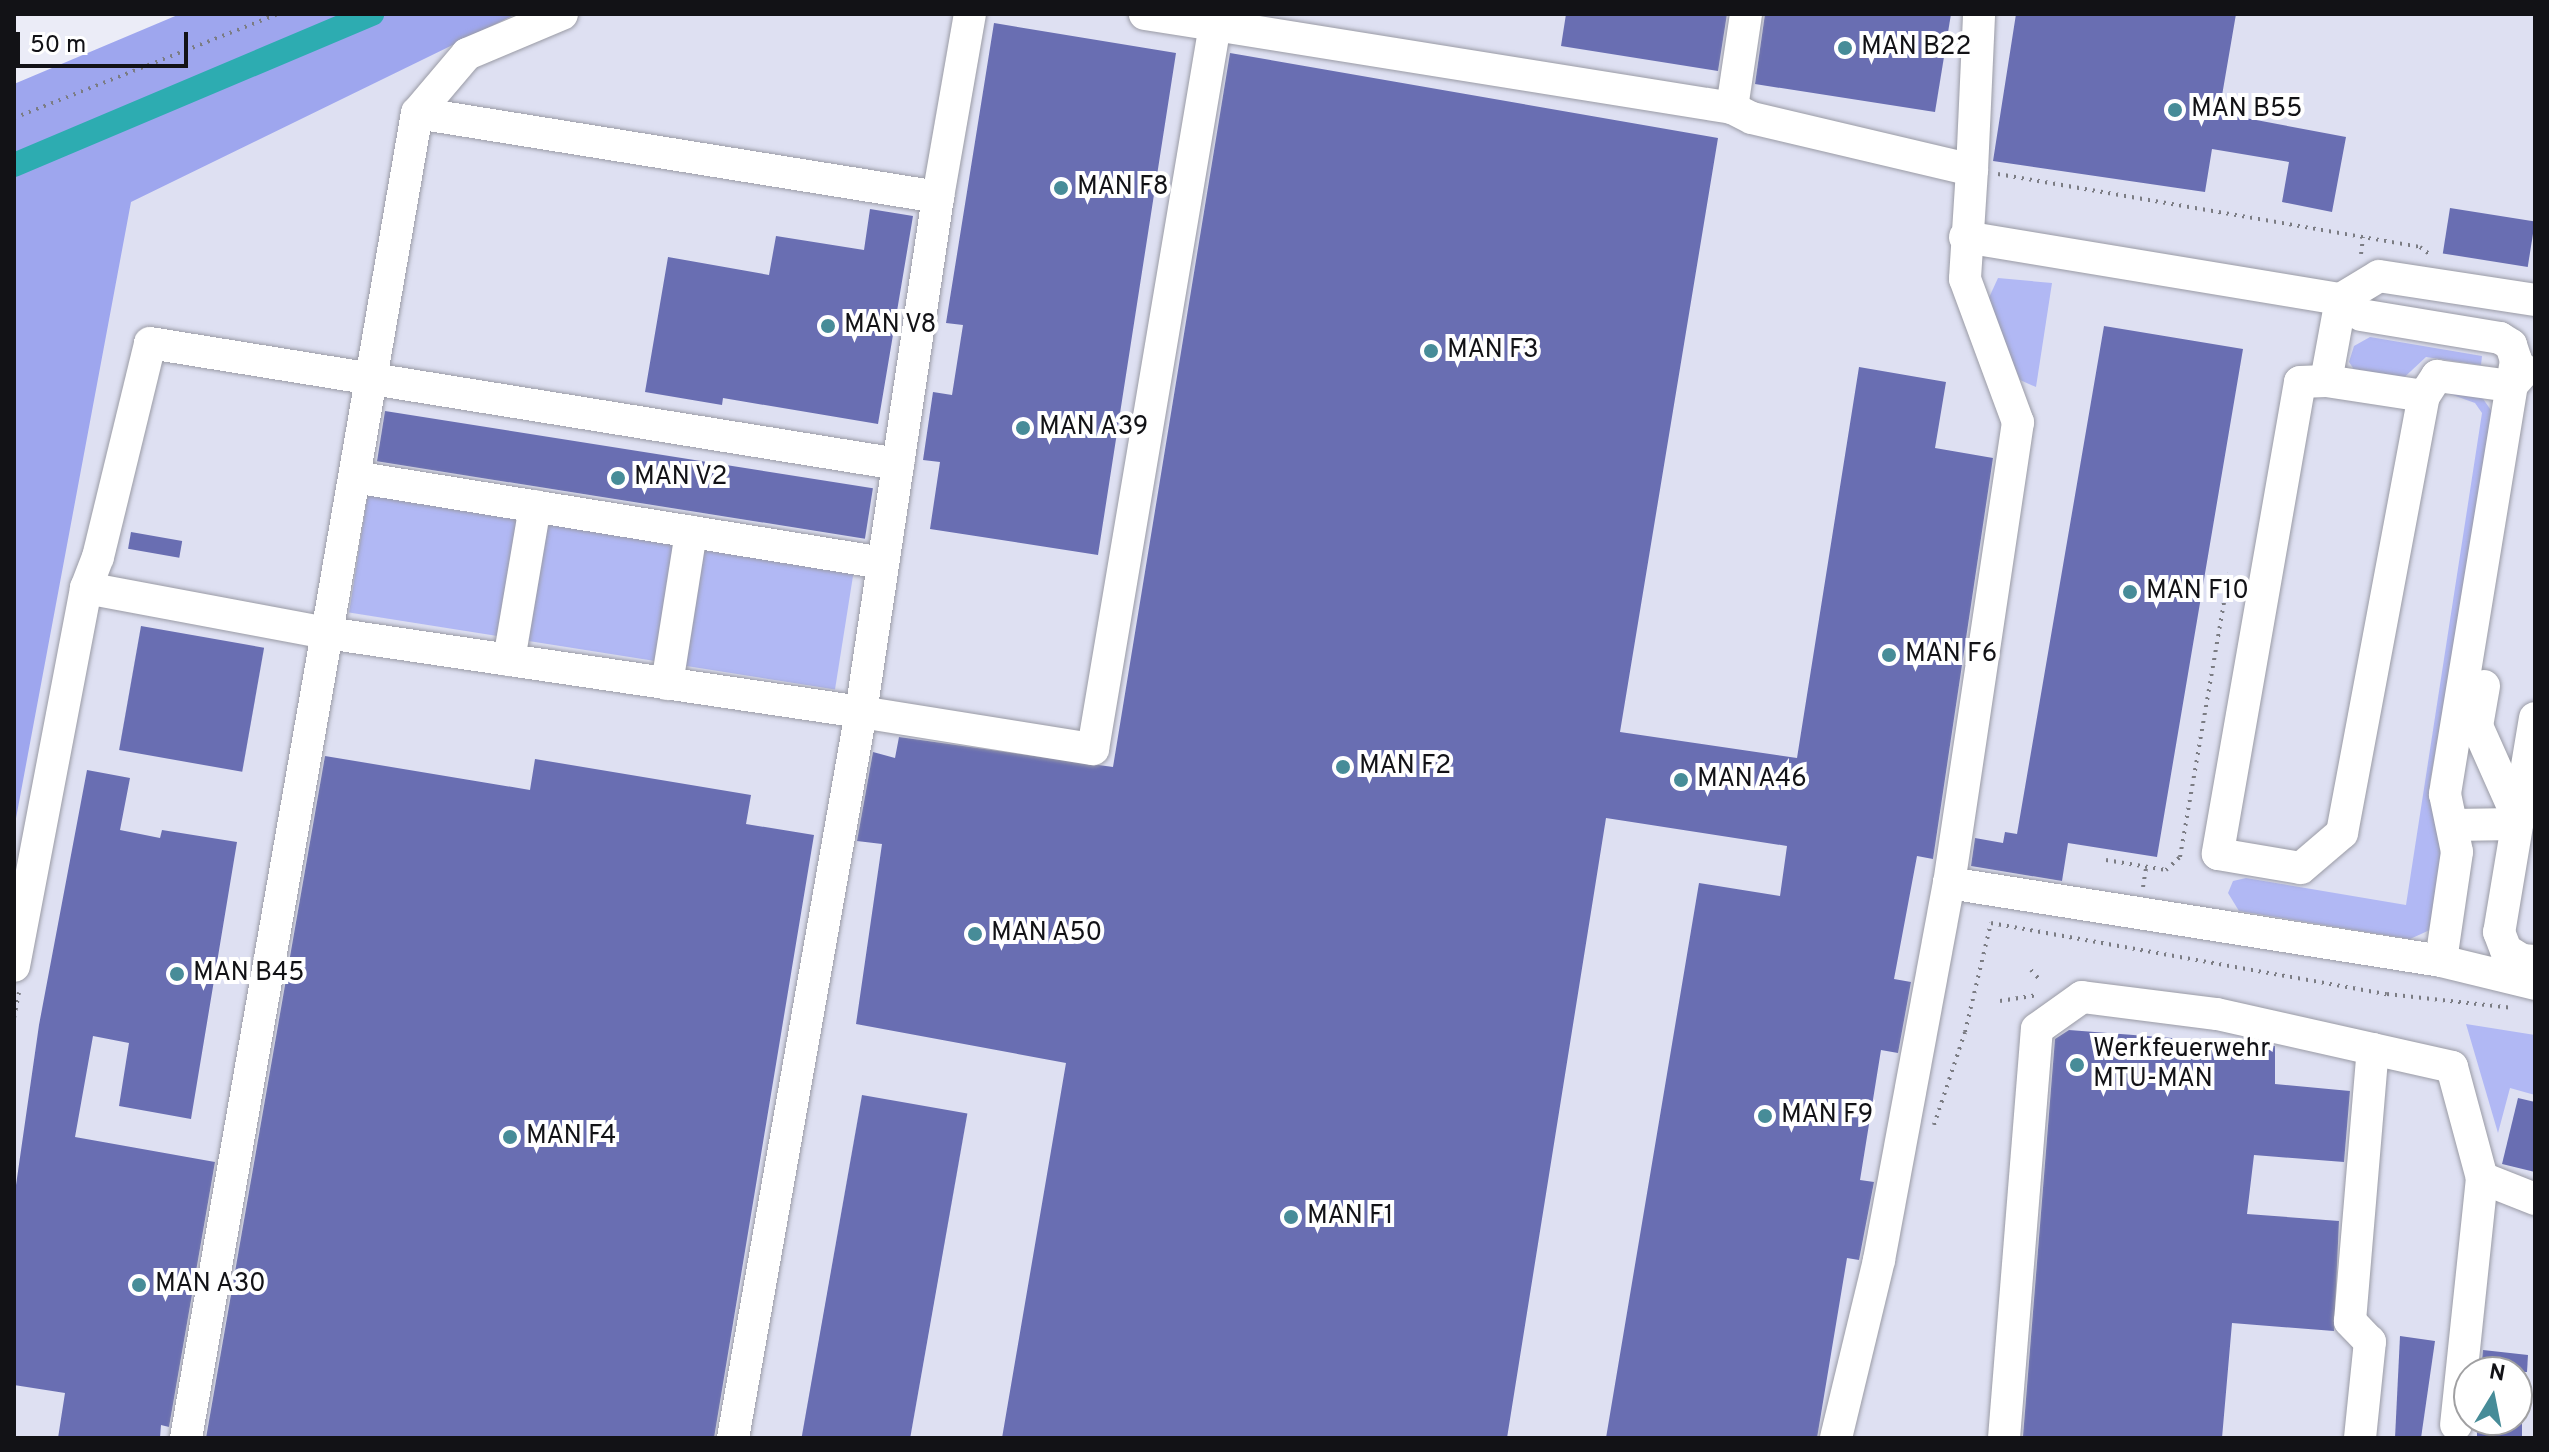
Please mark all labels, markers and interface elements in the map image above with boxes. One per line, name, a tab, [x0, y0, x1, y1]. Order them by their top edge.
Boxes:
scale bar	[20, 16, 192, 66]
text: 50 m	[30, 31, 86, 61]
place label: MAN B22	[1861, 32, 1971, 64]
marker: MAN B22	[1836, 39, 1854, 57]
place label: MAN B55	[2191, 94, 2302, 126]
marker: MAN B55	[2166, 101, 2184, 119]
place label: MAN F8	[1077, 172, 1169, 204]
marker: MAN F8	[1052, 179, 1070, 197]
place label: MAN V8	[844, 310, 937, 342]
marker: MAN V8	[819, 317, 837, 335]
place label: MAN F3	[1447, 335, 1539, 367]
marker: MAN F3	[1422, 342, 1440, 360]
place label: MAN A39	[1039, 412, 1149, 444]
marker: MAN A39	[1014, 419, 1032, 437]
place label: MAN V2	[634, 462, 728, 494]
marker: MAN V2	[609, 469, 627, 487]
place label: MAN F10	[2146, 576, 2249, 608]
marker: MAN F10	[2121, 583, 2139, 601]
place label: MAN F6	[1905, 639, 1997, 671]
marker: MAN F6	[1880, 646, 1898, 664]
place label: MAN F2	[1359, 751, 1451, 783]
marker: MAN F2	[1334, 758, 1352, 776]
place label: MAN A46	[1697, 764, 1808, 796]
marker: MAN A46	[1672, 771, 1690, 789]
place label: MAN A50	[991, 918, 1103, 950]
marker: MAN A50	[966, 925, 984, 943]
place label: MAN B45	[193, 958, 304, 990]
marker: MAN B45	[168, 965, 186, 983]
place label: Werkfeuerwehr MTU-MAN	[2093, 1034, 2270, 1096]
marker: Werkfeuerwehr MTU-MAN	[2068, 1056, 2086, 1074]
place label: MAN F9	[1781, 1100, 1873, 1132]
marker: MAN F9	[1756, 1107, 1774, 1125]
place label: MAN F4	[526, 1121, 616, 1153]
marker: MAN F4	[501, 1128, 519, 1146]
place label: MAN F1	[1307, 1201, 1393, 1233]
marker: MAN F1	[1282, 1208, 1300, 1226]
place label: MAN A30	[155, 1269, 267, 1301]
marker: MAN A30	[130, 1276, 148, 1294]
north arrow	[2453, 1356, 2533, 1436]
text: N	[2487, 1359, 2507, 1389]

